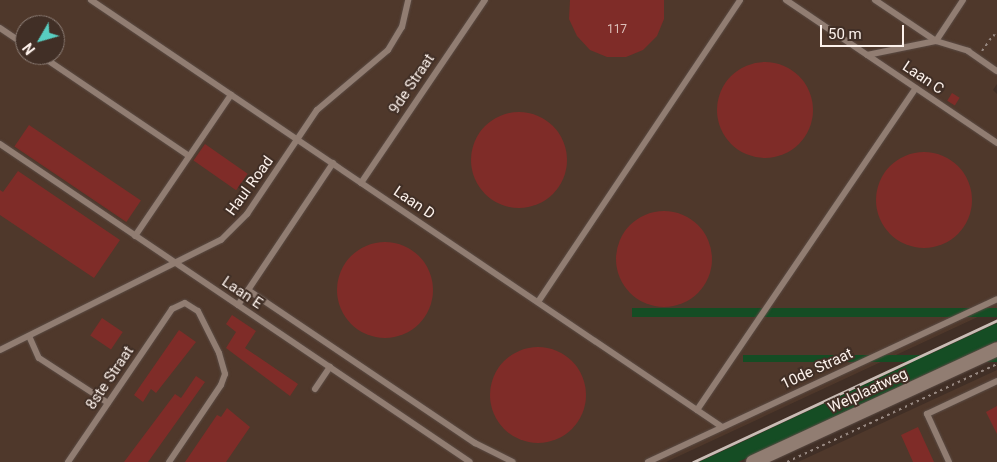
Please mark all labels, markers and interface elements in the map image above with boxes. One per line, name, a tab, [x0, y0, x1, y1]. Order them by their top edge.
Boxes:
north arrow	[15, 15, 65, 65]
scale bar	[822, 15, 906, 47]
house number: 117	[607, 23, 627, 37]
text: 50 m	[828, 25, 862, 43]
text: N	[20, 40, 38, 57]
street label: 9de Straat	[385, 51, 439, 117]
street label: Laan C	[899, 58, 947, 98]
street label: Haul Road	[222, 153, 278, 219]
street label: Laan D	[390, 183, 438, 223]
street label: Laan E	[218, 273, 266, 313]
street label: 8ste Straat	[82, 343, 138, 413]
street label: 10de Straat	[778, 345, 856, 393]
street label: Welplaatweg	[825, 365, 911, 417]

